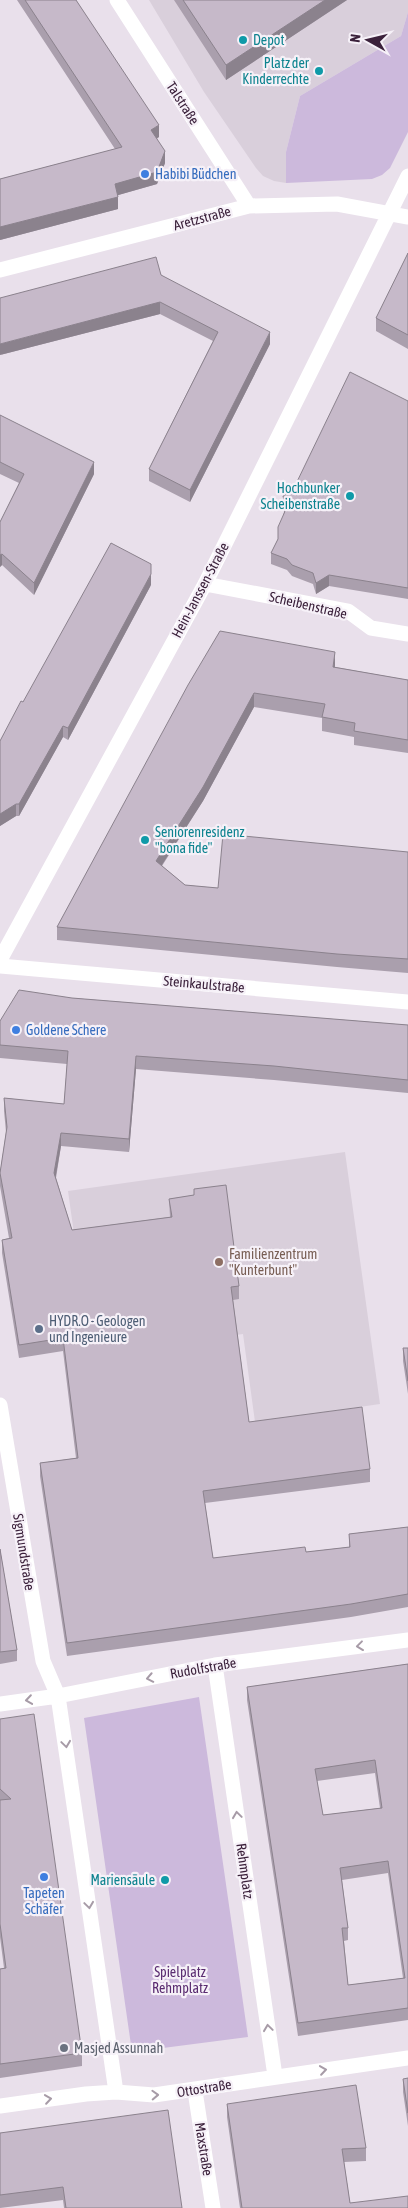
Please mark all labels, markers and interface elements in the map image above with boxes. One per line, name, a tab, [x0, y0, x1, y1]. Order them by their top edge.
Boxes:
north arrow	[343, 15, 393, 65]
place label: Depot	[253, 32, 284, 48]
text: N	[347, 33, 364, 43]
marker: Depot	[237, 34, 249, 46]
place label: Platz der Kinderrechte	[242, 55, 310, 87]
marker: Platz der Kinderrechte	[313, 65, 325, 77]
street label: Talstraße	[163, 79, 203, 127]
place label: Habibi Büdchen	[155, 166, 236, 182]
marker: Habibi Büdchen	[139, 168, 151, 180]
street label: Aretzstraße	[172, 203, 232, 233]
place label: Hochbunker Scheibenstraße	[261, 480, 341, 512]
marker: Hochbunker Scheibenstraße	[344, 490, 356, 502]
street label: Hein-Janssen-Straße	[168, 540, 232, 640]
street label: Scheibenstraße	[267, 588, 349, 622]
place label: Seniorenresidenz "bona fide"	[155, 824, 245, 856]
marker: Seniorenresidenz "bona fide"	[139, 834, 151, 846]
street label: Steinkaulstraße	[163, 972, 245, 996]
place label: Goldene Schere	[26, 1022, 106, 1038]
marker: Goldene Schere	[10, 1024, 22, 1036]
place label: Familienzentrum "Kunterbunt"	[229, 1246, 317, 1278]
marker: Familienzentrum "Kunterbunt"	[213, 1256, 225, 1268]
place label: HYDR.O - Geologen und Ingenieure	[49, 1313, 146, 1345]
marker: HYDR.O - Geologen und Ingenieure	[33, 1323, 45, 1335]
street label: Sigmundstraße	[10, 1512, 38, 1592]
one-way arrow	[355, 1641, 364, 1651]
street label: Rudolfstraße	[169, 1654, 237, 1682]
one-way arrow	[146, 1672, 155, 1682]
one-way arrow	[25, 1694, 34, 1704]
one-way arrow	[60, 1740, 71, 1748]
one-way arrow	[232, 1811, 243, 1819]
street label: Rehmplatz	[233, 1842, 257, 1900]
marker: Tapeten Schäfer	[38, 1871, 50, 1883]
place label: Mariensäule	[90, 1872, 155, 1888]
marker: Mariensäule	[159, 1874, 171, 1886]
place label: Tapeten Schäfer	[23, 1885, 65, 1917]
one-way arrow	[83, 1901, 94, 1909]
park label: Spielplatz Rehmplatz	[152, 1964, 208, 1996]
one-way arrow	[263, 2024, 274, 2032]
place label: Masjed Assunnah	[74, 2040, 163, 2056]
marker: Masjed Assunnah	[58, 2042, 70, 2054]
one-way arrow	[320, 2065, 328, 2076]
street label: Ottostraße	[176, 2076, 232, 2100]
one-way arrow	[152, 2089, 160, 2100]
one-way arrow	[45, 2094, 53, 2105]
street label: Maxstraße	[192, 2121, 216, 2177]

